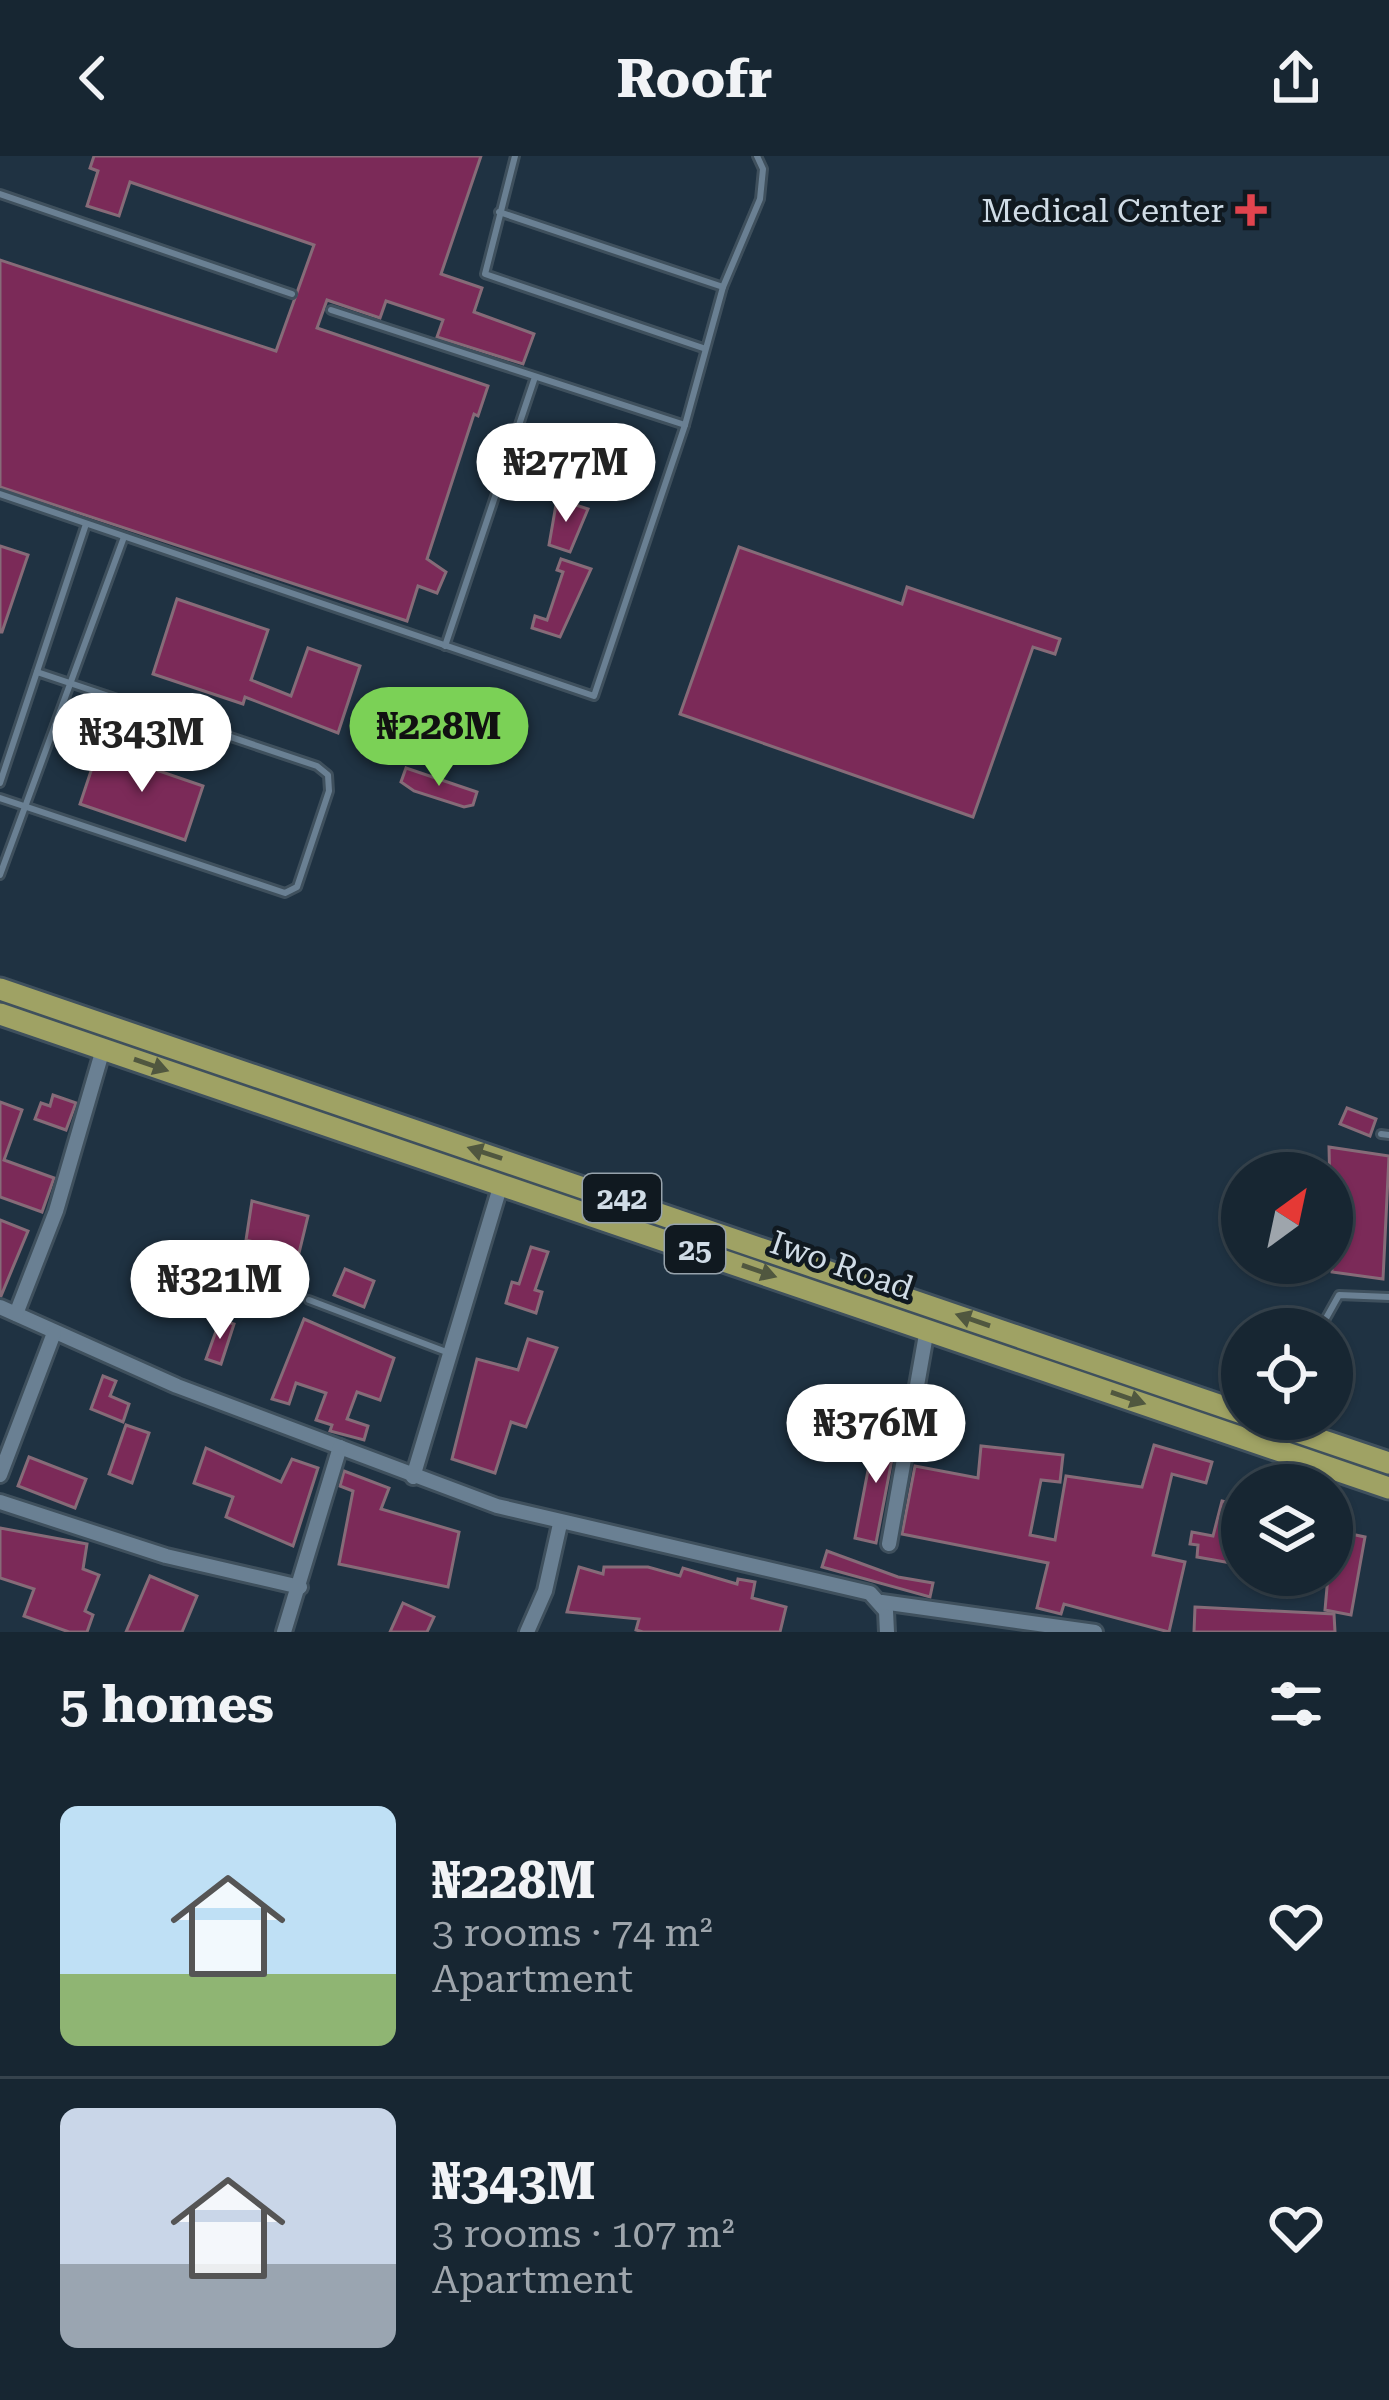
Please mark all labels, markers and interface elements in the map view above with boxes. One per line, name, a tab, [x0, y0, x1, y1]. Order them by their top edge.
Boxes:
icon: back	[60, 45, 126, 111]
icon: share	[1263, 45, 1329, 111]
text: Roofr	[616, 47, 773, 110]
place label: Medical Center	[981, 191, 1224, 230]
marker: Medical Center	[1235, 194, 1267, 226]
pin: ₦277M	[482, 423, 650, 525]
text: ₦277M	[503, 439, 629, 485]
pin: ₦228M	[355, 687, 523, 789]
pin: ₦343M	[58, 693, 226, 795]
text: ₦228M	[376, 703, 502, 749]
text: ₦343M	[79, 709, 205, 755]
one-way arrow	[133, 1057, 169, 1075]
one-way arrow	[466, 1142, 503, 1161]
north arrow	[1221, 1152, 1353, 1284]
map controls	[1221, 1152, 1353, 1596]
road number: 242	[583, 1174, 661, 1222]
street label: Iwo Road	[765, 1222, 919, 1308]
road number: 25	[665, 1225, 725, 1273]
pin: ₦321M	[136, 1240, 304, 1342]
text: ₦321M	[157, 1256, 283, 1302]
one-way arrow	[741, 1263, 777, 1281]
button: locate	[1221, 1308, 1353, 1440]
one-way arrow	[954, 1310, 990, 1328]
pin: ₦376M	[792, 1384, 960, 1486]
one-way arrow	[1110, 1389, 1146, 1408]
text: ₦376M	[813, 1400, 939, 1446]
button: layers	[1221, 1464, 1353, 1596]
icon: filters	[1263, 1671, 1329, 1737]
text: 5 homes	[60, 1675, 274, 1734]
text: ₦228M	[432, 1851, 596, 1910]
icon: home	[156, 1854, 300, 1998]
icon: heart	[1263, 1893, 1329, 1959]
text: 3 rooms · 74 m²	[432, 1910, 713, 1956]
text: Apartment	[432, 1956, 633, 2002]
text: ₦343M	[432, 2152, 596, 2211]
icon: home	[156, 2156, 300, 2300]
icon: heart	[1263, 2195, 1329, 2261]
text: 3 rooms · 107 m²	[432, 2211, 735, 2257]
text: Apartment	[432, 2257, 633, 2303]

